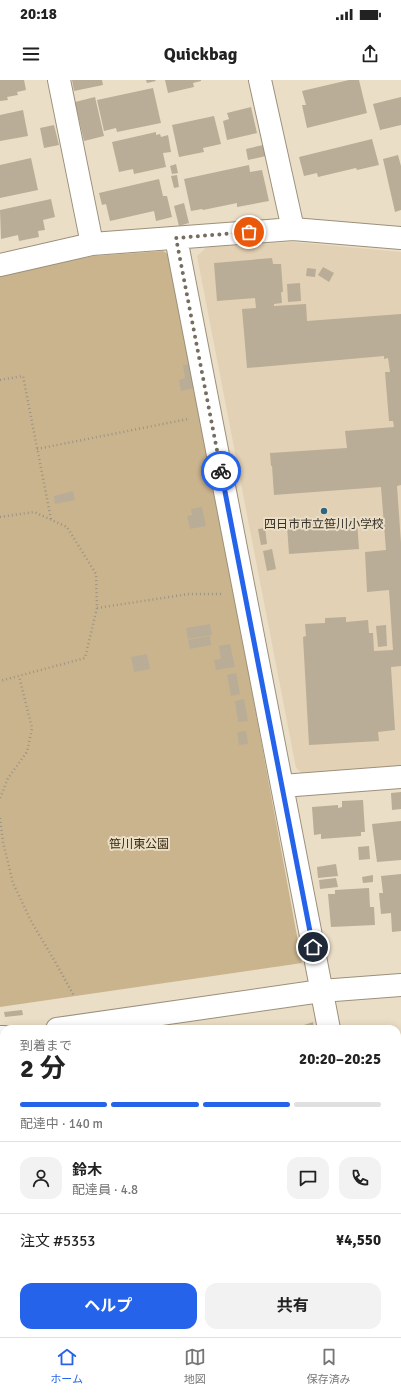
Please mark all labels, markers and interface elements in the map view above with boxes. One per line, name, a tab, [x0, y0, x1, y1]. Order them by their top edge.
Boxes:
text: 20:18	[20, 5, 57, 23]
icon: menu	[20, 43, 42, 65]
text: Quickbag	[164, 43, 237, 65]
icon: share	[359, 43, 381, 65]
pin	[232, 215, 266, 249]
icon: bag	[238, 221, 260, 243]
courier	[201, 451, 241, 491]
icon: bike	[210, 460, 232, 482]
marker: 四日市市立笹川小学校	[319, 506, 329, 516]
place label: 四日市市立笹川小学校	[264, 517, 384, 532]
park label: 笹川東公園	[109, 837, 169, 852]
pin	[296, 930, 330, 964]
icon: home	[302, 936, 324, 958]
text: 到着まで	[20, 1038, 72, 1054]
text: 20:20–20:25	[299, 1050, 381, 1068]
text: 2 分	[20, 1053, 66, 1085]
text: 配達中 · 140 m	[20, 1116, 103, 1132]
button: person	[20, 1157, 62, 1199]
button: chat	[287, 1157, 329, 1199]
button: phone	[339, 1157, 381, 1199]
text: 鈴木	[72, 1161, 102, 1179]
text: 配達員 · 4.8	[72, 1182, 138, 1198]
text: ¥4,550	[336, 1231, 381, 1249]
text: 注文 #5353	[20, 1232, 95, 1250]
button: ヘルプ	[20, 1283, 197, 1329]
button: 共有	[205, 1283, 381, 1329]
tab: ホーム	[50, 1346, 83, 1386]
tab: 地図	[184, 1346, 206, 1386]
tab: 保存済み	[307, 1346, 351, 1386]

